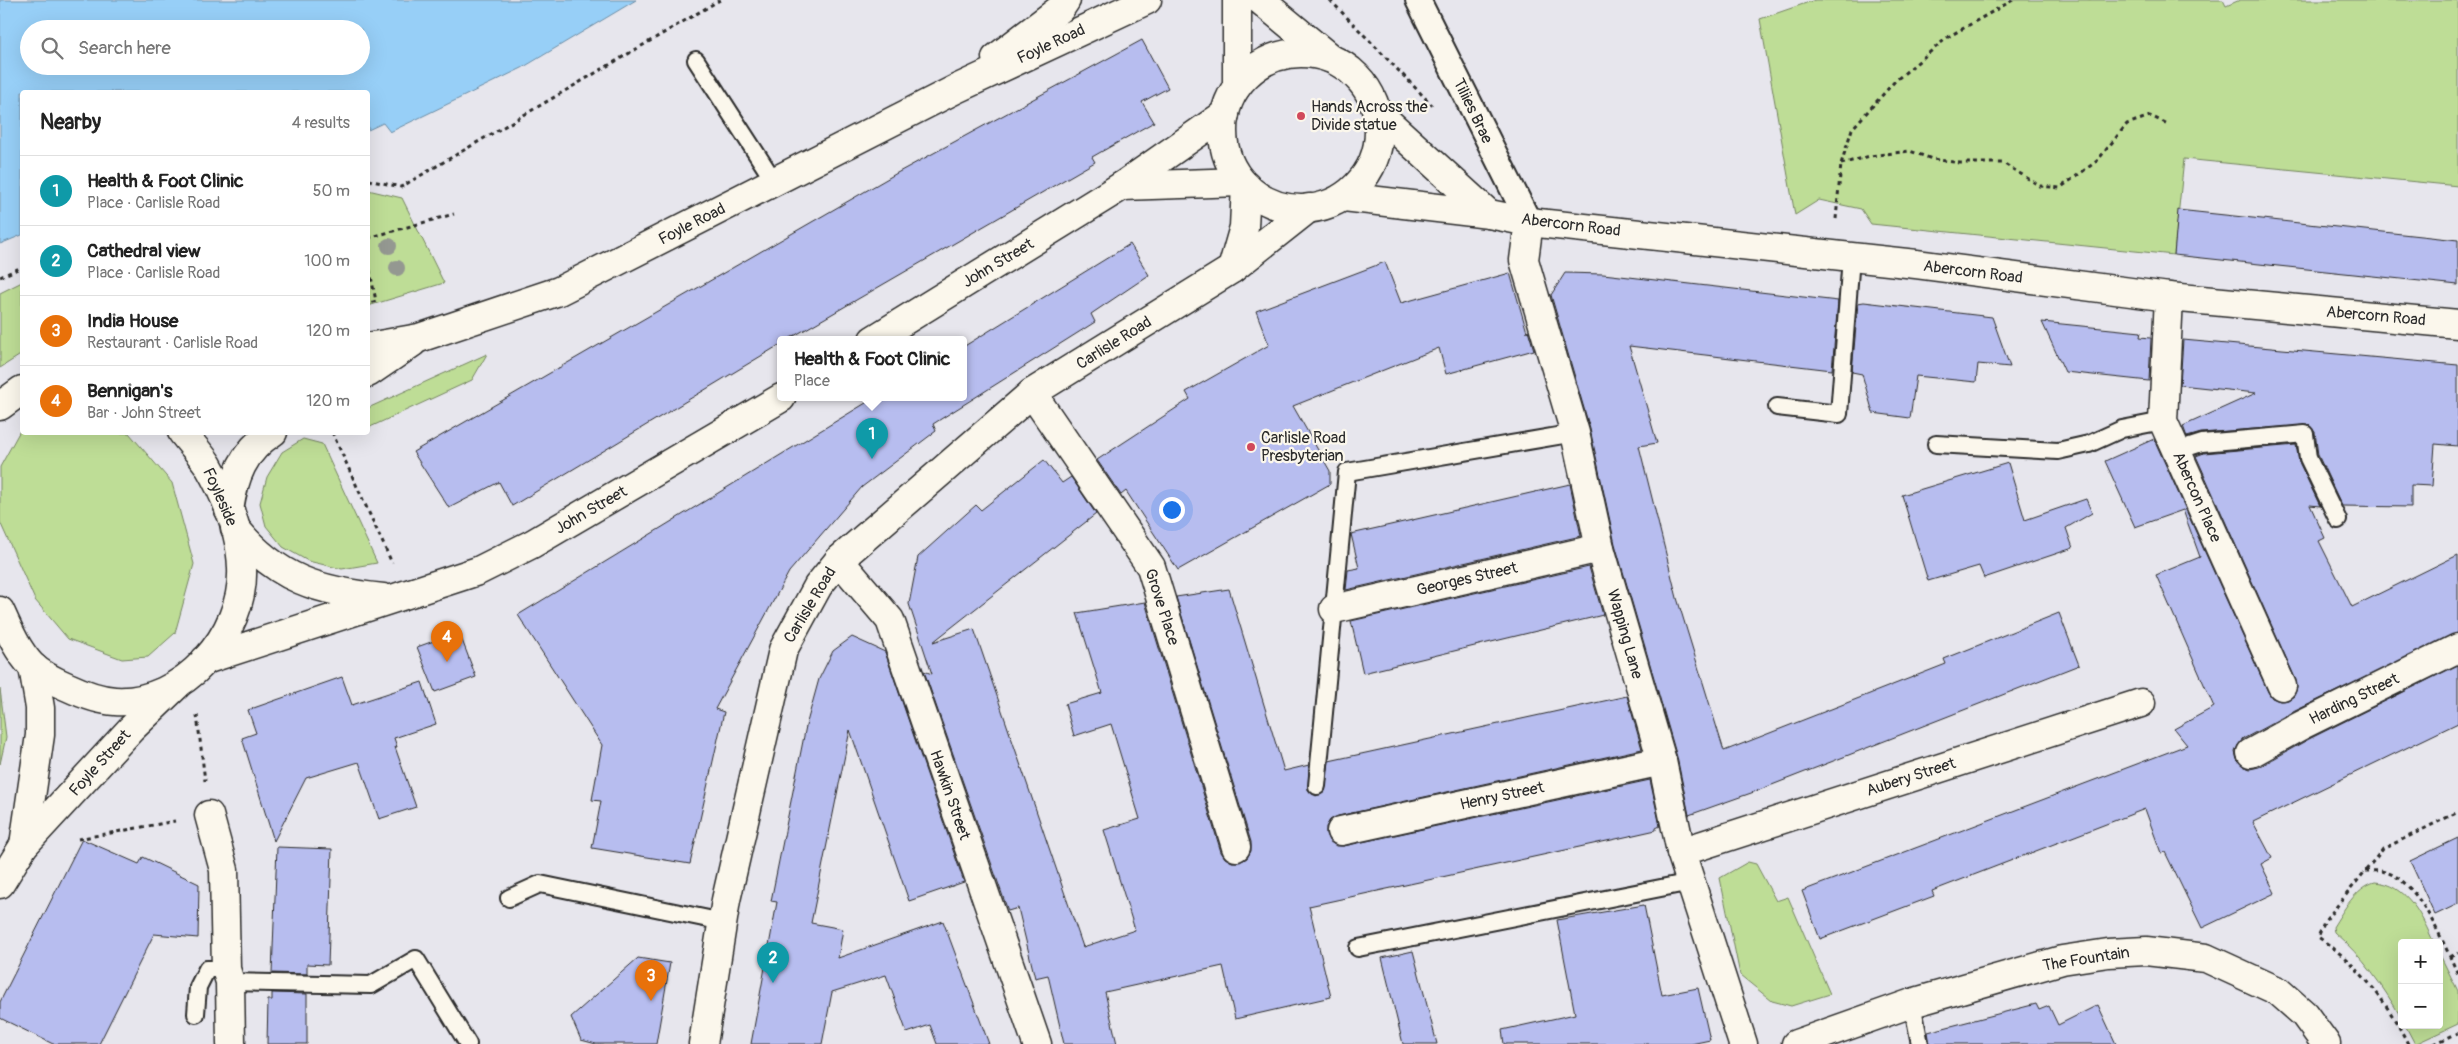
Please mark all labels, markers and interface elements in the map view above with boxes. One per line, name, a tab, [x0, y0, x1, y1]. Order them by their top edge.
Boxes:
search box	[20, 20, 370, 75]
street label: Foyle Road	[1014, 20, 1088, 68]
icon: search	[38, 34, 66, 62]
text: Search here	[78, 36, 171, 60]
street label: Tiliies Brae	[1449, 75, 1497, 147]
place label: Hands Across the Divide statue	[1311, 97, 1428, 135]
text: Nearby	[40, 109, 101, 136]
marker: Hands Across the Divide statue	[1295, 110, 1307, 122]
text: 4 results	[292, 113, 350, 133]
text: Health & Foot Clinic	[87, 169, 244, 193]
text: 1	[53, 181, 59, 201]
text: 50 m	[313, 181, 350, 201]
text: Place · Carlisle Road	[87, 193, 220, 213]
street label: Foyle Road	[655, 199, 729, 249]
street label: Abercorn Road	[1520, 209, 1622, 241]
street label: John Street	[959, 234, 1038, 292]
text: Cathedral view	[87, 239, 201, 263]
text: 2	[52, 251, 60, 271]
text: 100 m	[304, 251, 350, 271]
street label: Abercorn Road	[1922, 256, 2024, 288]
text: Place · Carlisle Road	[87, 263, 220, 283]
street label: Abercorn Road	[2325, 302, 2427, 330]
text: India House	[87, 309, 178, 333]
street label: Carlisle Road	[1073, 312, 1155, 374]
text: 3	[52, 321, 60, 341]
text: 120 m	[306, 321, 350, 341]
text: Restaurant · Carlisle Road	[87, 333, 258, 353]
popup	[777, 336, 967, 401]
text: Health & Foot Clinic	[794, 347, 950, 371]
text: Place	[794, 371, 830, 391]
text: Bennigan's	[87, 379, 172, 403]
text: 4	[51, 391, 61, 411]
text: 120 m	[306, 391, 350, 411]
text: Bar · John Street	[87, 403, 201, 423]
pin: 1	[856, 418, 888, 459]
place label: Carlisle Road Presbyterian	[1261, 428, 1346, 466]
marker: Carlisle Road Presbyterian	[1245, 441, 1257, 453]
street label: Abercon Place	[2168, 449, 2226, 545]
street label: Foyleside	[198, 465, 242, 529]
street label: John Street	[551, 481, 631, 539]
your location	[1159, 497, 1185, 523]
street label: Georges Street	[1415, 558, 1520, 600]
street label: Carlisle Road	[780, 563, 840, 647]
street label: Grove Place	[1140, 566, 1184, 648]
street label: Wapping Lane	[1603, 587, 1647, 681]
pin: 4	[431, 621, 463, 662]
street label: Harding Street	[2306, 668, 2403, 729]
street label: Foyle Street	[65, 725, 136, 800]
street label: Hawkin Street	[925, 747, 975, 843]
street label: Aubery Street	[1864, 753, 1959, 801]
street label: Henry Street	[1458, 777, 1546, 815]
map controls	[2398, 939, 2443, 1029]
button: +	[2398, 939, 2443, 984]
pin: 2	[757, 942, 789, 983]
street label: The Fountain	[2041, 942, 2131, 976]
pin: 3	[635, 960, 667, 1001]
button: −	[2398, 984, 2443, 1029]

